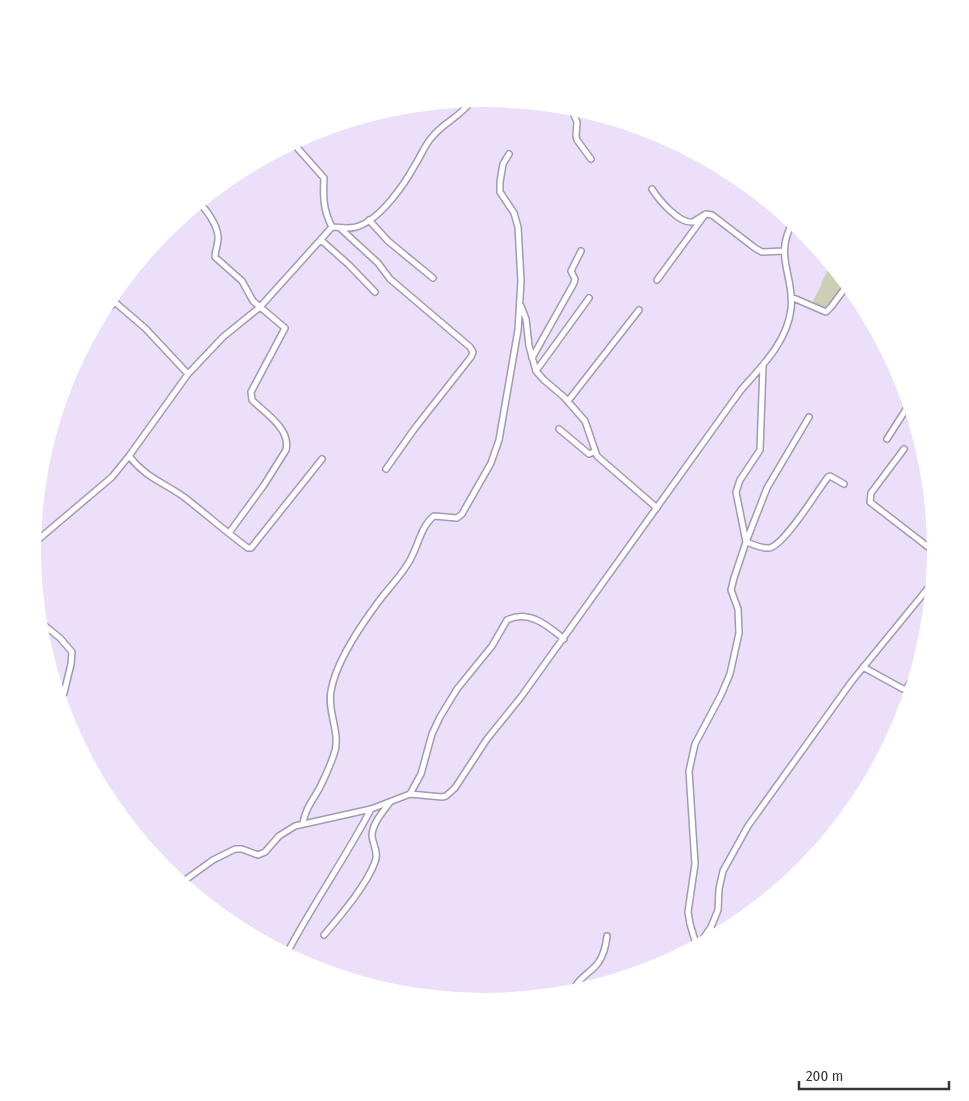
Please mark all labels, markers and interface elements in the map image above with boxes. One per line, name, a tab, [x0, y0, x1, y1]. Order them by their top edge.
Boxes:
scale bar	[799, 1058, 949, 1090]
text: 200 m	[806, 1067, 843, 1085]

